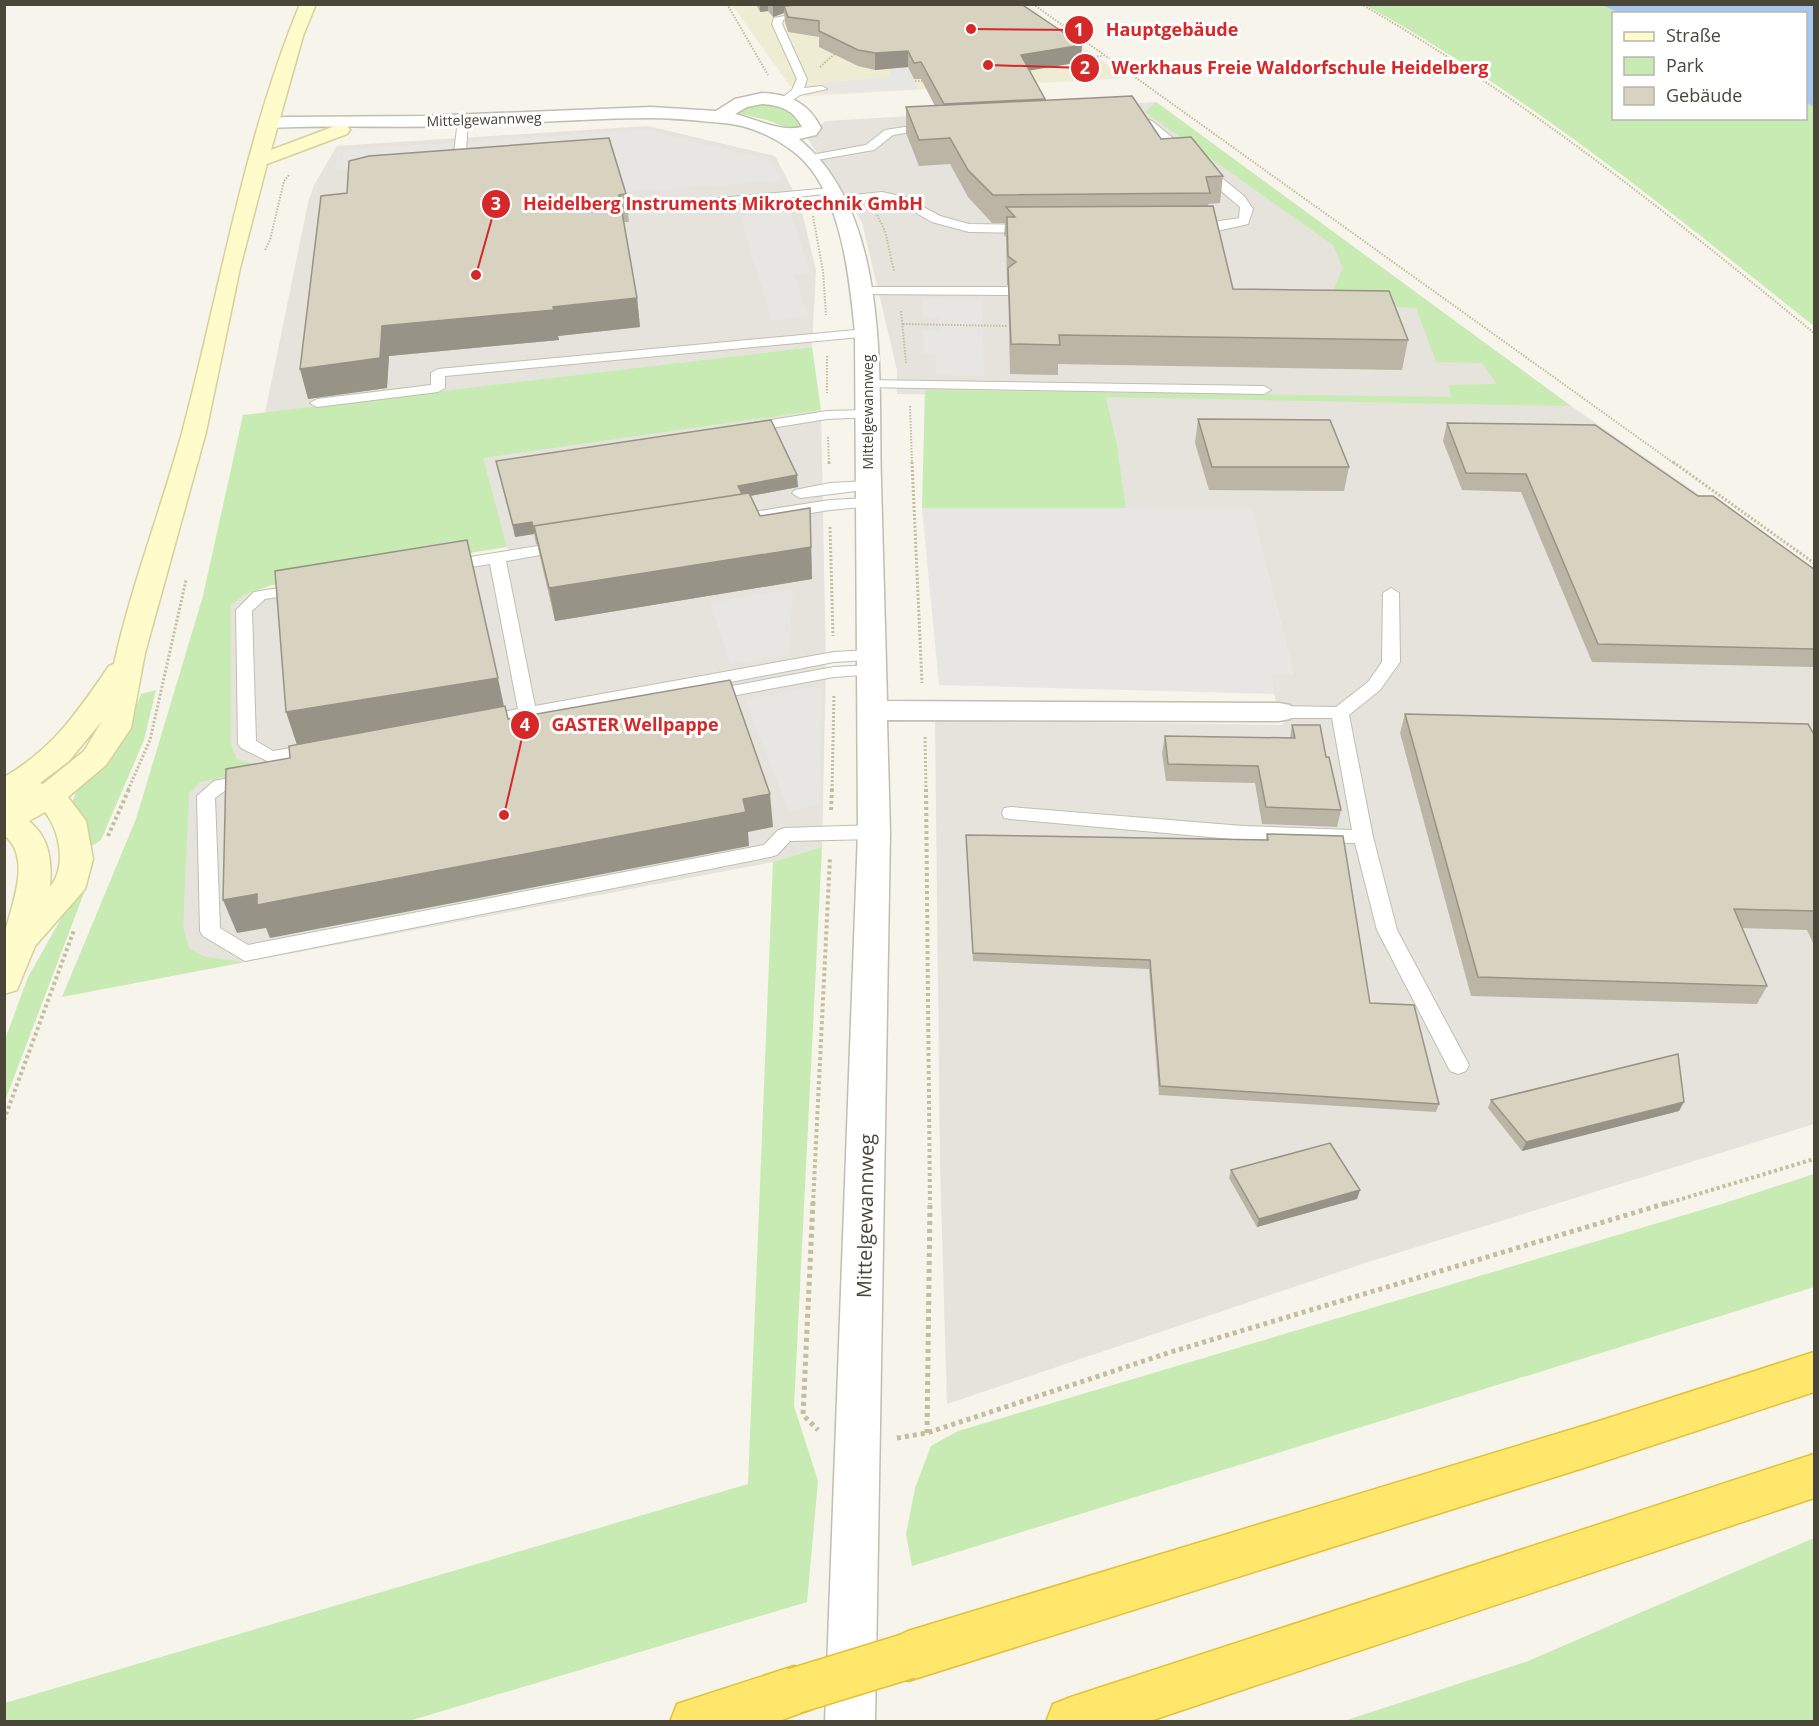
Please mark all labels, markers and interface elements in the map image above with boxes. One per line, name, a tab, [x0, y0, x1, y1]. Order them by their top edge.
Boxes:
callout: Hauptgebäude	[1064, 12, 1251, 48]
legend	[1612, 12, 1807, 120]
text: 1	[1074, 17, 1084, 41]
text: Hauptgebäude	[1106, 17, 1238, 41]
text: Straße	[1666, 23, 1721, 47]
callout: Werkhaus Freie Waldorfschule Heidelberg	[1070, 50, 1501, 86]
text: Park	[1666, 53, 1704, 77]
text: 2	[1080, 55, 1090, 79]
text: Werkhaus Freie Waldorfschule Heidelberg	[1112, 55, 1488, 79]
text: Gebäude	[1666, 83, 1742, 107]
street label: Mittelgewannweg	[426, 107, 542, 131]
callout: Heidelberg Instruments Mikrotechnik GmbH	[481, 186, 935, 222]
text: 3	[491, 191, 501, 215]
text: Heidelberg Instruments Mikrotechnik GmbH	[523, 191, 923, 215]
street label: Mittelgewannweg	[858, 354, 877, 470]
callout: GASTER Wellpappe	[510, 707, 731, 743]
text: 4	[520, 712, 530, 736]
text: GASTER Wellpappe	[551, 712, 719, 736]
street label: Mittelgewannweg	[850, 1133, 880, 1298]

